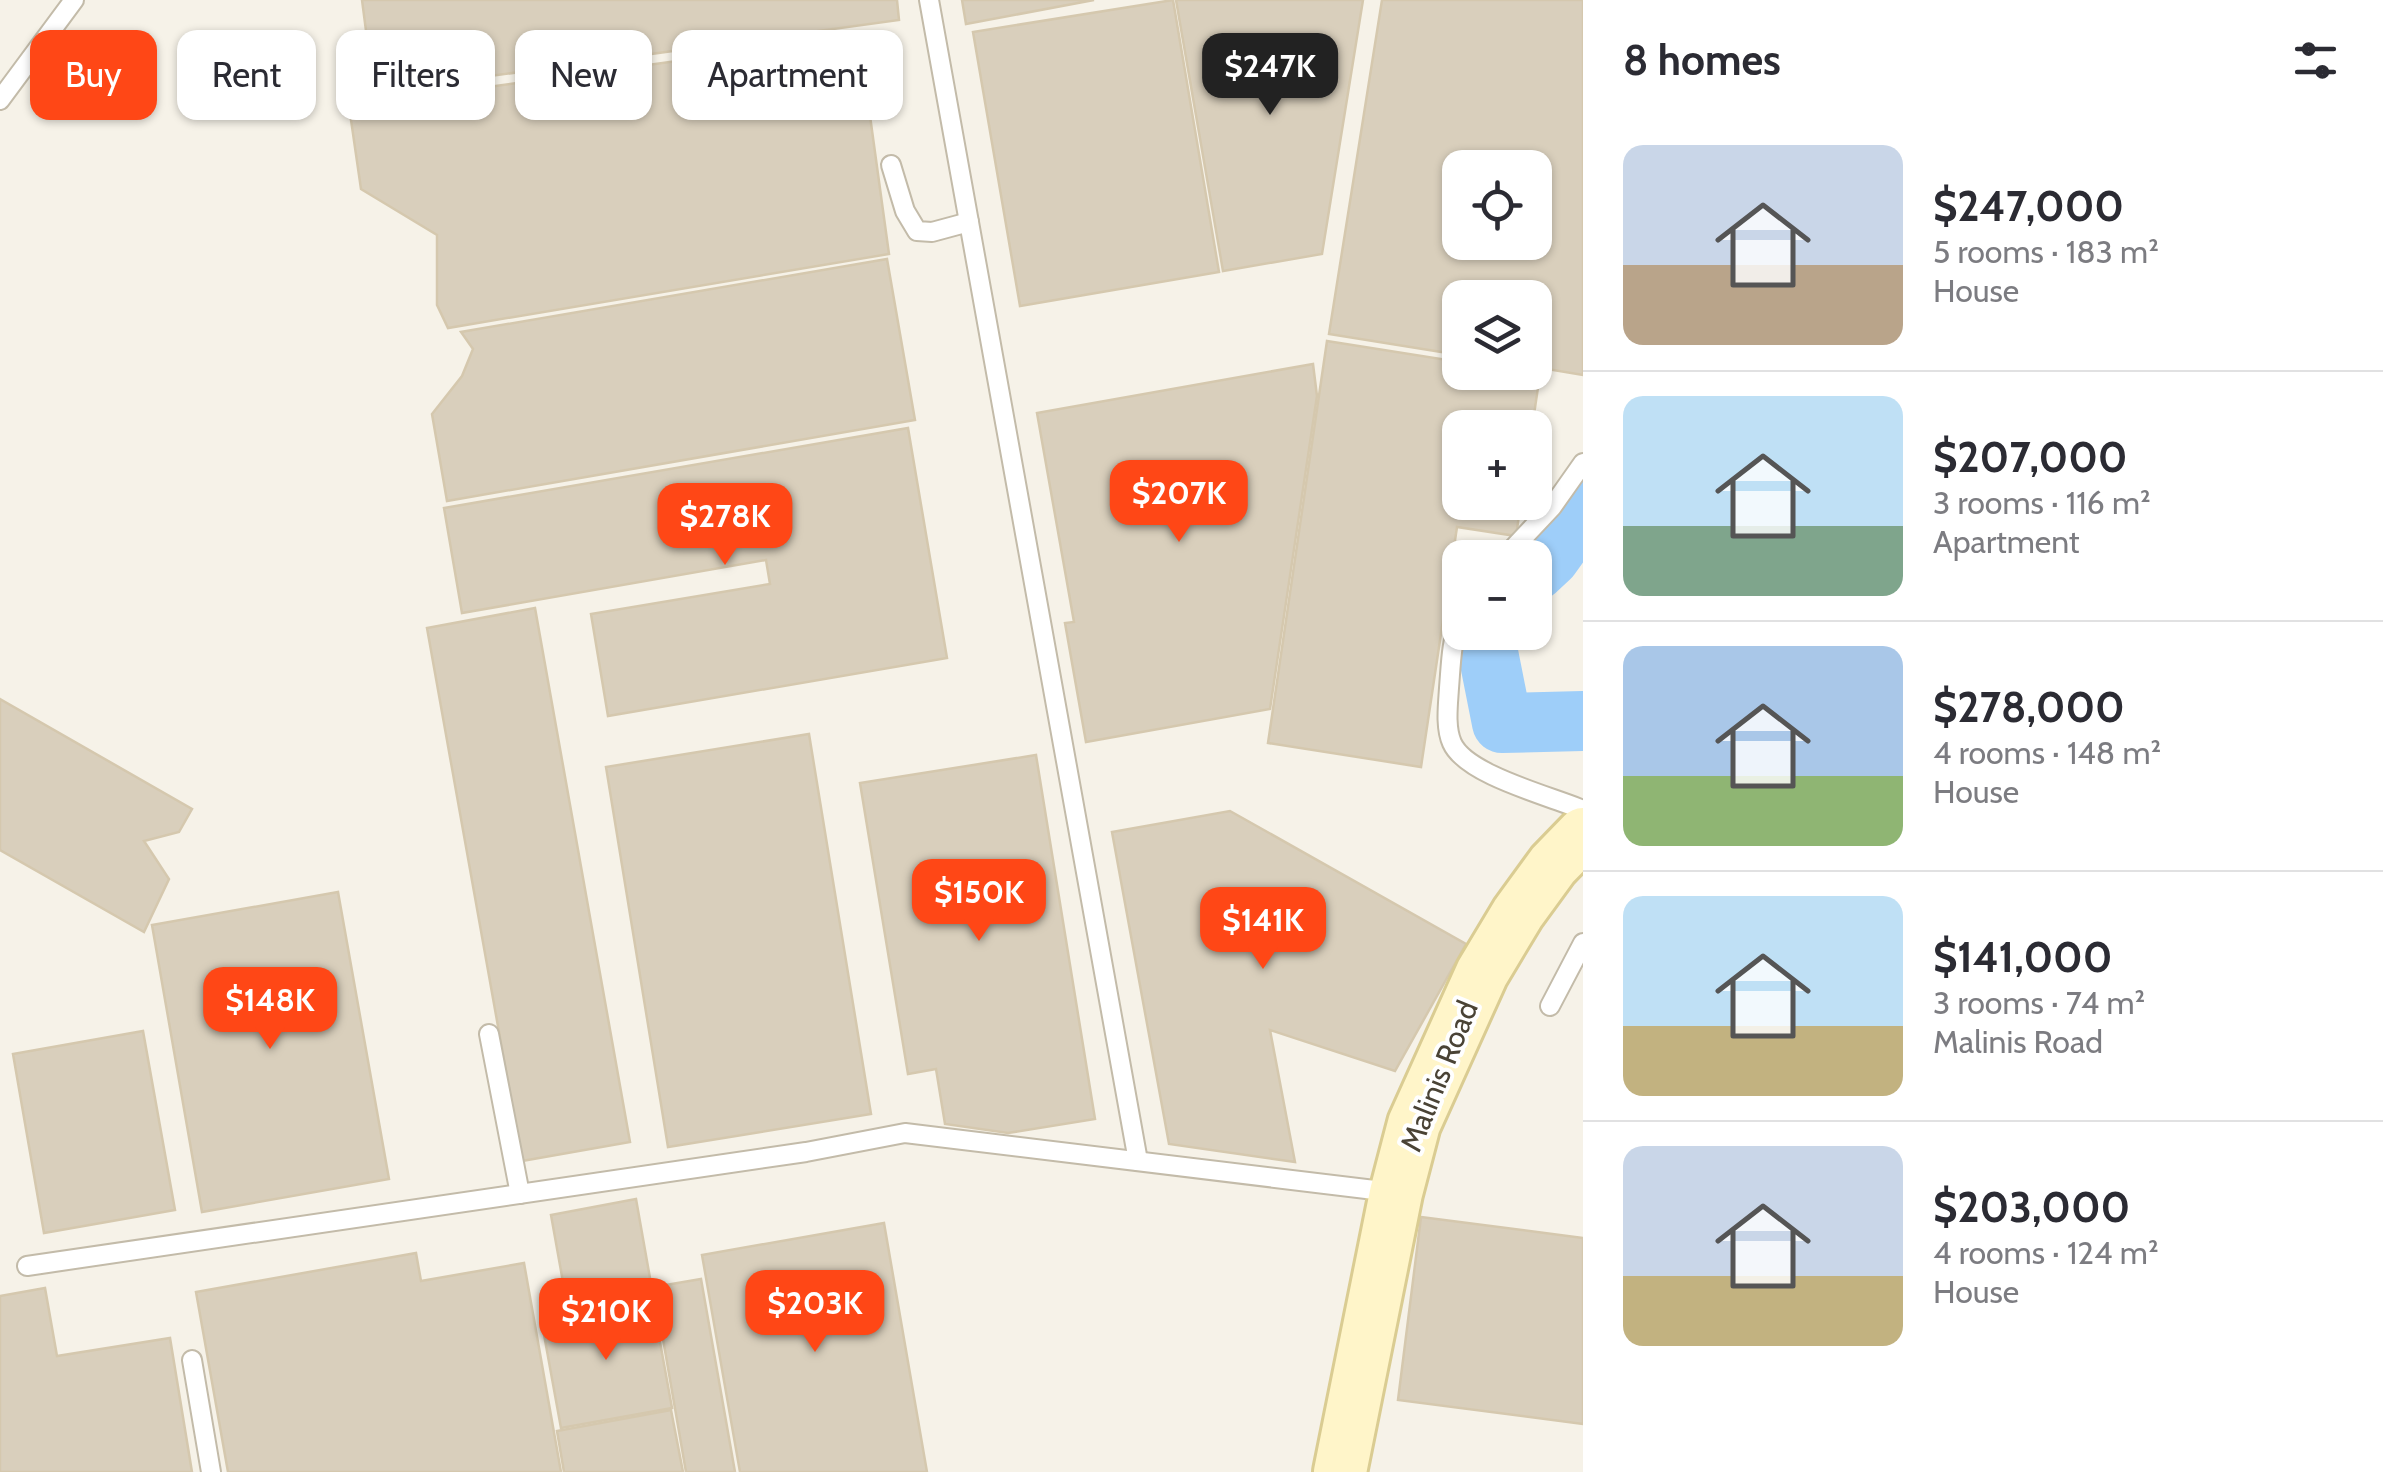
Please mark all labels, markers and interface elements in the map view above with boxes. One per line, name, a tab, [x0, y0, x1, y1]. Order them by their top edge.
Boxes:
chip: Buy	[30, 30, 157, 120]
chip: Rent	[177, 30, 316, 120]
chip: Filters	[336, 30, 495, 120]
chip: New	[515, 30, 652, 120]
chip: Apartment	[672, 30, 903, 120]
pin: $247K	[1200, 33, 1340, 118]
icon: filters	[2288, 33, 2343, 88]
text: 8 homes	[1623, 34, 1781, 86]
text: $247K	[1224, 46, 1316, 85]
map controls	[1442, 150, 1552, 650]
button: locate	[1442, 150, 1552, 260]
text: $247,000	[1933, 180, 2124, 232]
icon: home	[1703, 185, 1823, 305]
text: 5 rooms · 183 m²	[1933, 232, 2159, 271]
text: House	[1933, 271, 2019, 310]
button: layers	[1442, 280, 1552, 390]
button: +	[1442, 410, 1552, 520]
text: $207,000	[1933, 431, 2128, 483]
icon: home	[1703, 436, 1823, 556]
pin: $207K	[1109, 460, 1249, 545]
text: $207K	[1132, 473, 1226, 512]
pin: $278K	[655, 483, 795, 568]
text: 3 rooms · 116 m²	[1933, 483, 2151, 522]
text: $278K	[679, 496, 771, 535]
text: Apartment	[1933, 522, 2080, 561]
button: −	[1442, 540, 1552, 650]
text: $278,000	[1933, 681, 2125, 733]
icon: home	[1703, 686, 1823, 806]
text: 4 rooms · 148 m²	[1933, 733, 2161, 772]
text: House	[1933, 772, 2019, 811]
pin: $150K	[909, 859, 1049, 944]
text: $150K	[934, 872, 1024, 911]
pin: $141K	[1193, 887, 1333, 972]
text: $141K	[1222, 900, 1304, 939]
text: $141,000	[1933, 931, 2112, 983]
icon: home	[1703, 936, 1823, 1056]
pin: $148K	[200, 967, 340, 1052]
text: $148K	[225, 980, 315, 1019]
text: 3 rooms · 74 m²	[1933, 983, 2145, 1022]
street label: Malinis Road	[1392, 995, 1486, 1157]
text: Malinis Road	[1933, 1022, 2103, 1061]
text: $203,000	[1933, 1181, 2130, 1233]
icon: home	[1703, 1186, 1823, 1306]
text: 4 rooms · 124 m²	[1933, 1233, 2159, 1272]
pin: $203K	[745, 1270, 885, 1355]
text: House	[1933, 1272, 2019, 1311]
pin: $210K	[536, 1278, 676, 1363]
text: $203K	[767, 1283, 863, 1322]
text: $210K	[561, 1291, 651, 1330]

